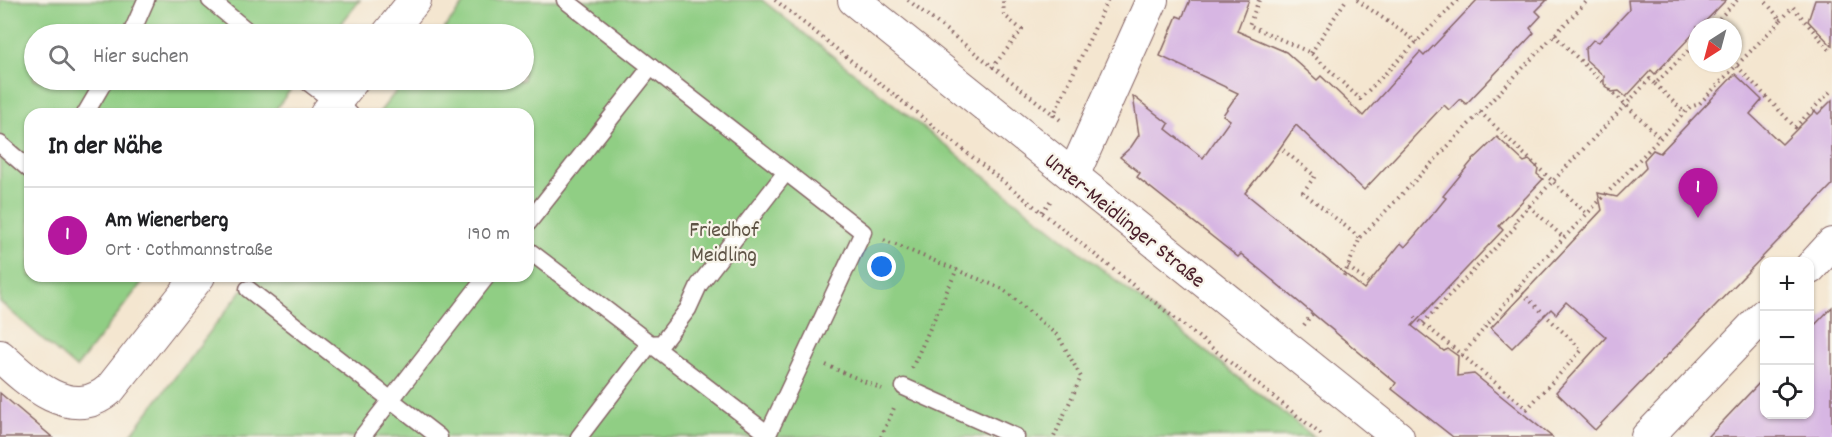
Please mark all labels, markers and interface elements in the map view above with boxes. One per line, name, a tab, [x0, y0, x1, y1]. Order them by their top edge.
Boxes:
north arrow	[1688, 18, 1742, 72]
search box	[24, 24, 534, 90]
icon: search	[45, 41, 78, 74]
text: Hier suchen	[93, 42, 189, 73]
text: In der Nähe	[48, 129, 162, 166]
street label: Unter-Meidlinger Straße	[1037, 147, 1211, 297]
pin: 1	[1678, 168, 1718, 218]
text: Am Wienerberg	[105, 206, 229, 237]
park label: Friedhof Meidling	[689, 216, 760, 272]
text: 1	[65, 221, 70, 249]
text: 190 m	[467, 221, 510, 249]
text: Ort · Cothmannstraße	[105, 237, 273, 265]
your location	[867, 252, 896, 281]
map controls	[1760, 257, 1814, 419]
button: +	[1760, 257, 1814, 311]
button: −	[1760, 311, 1814, 365]
button: locate	[1760, 365, 1814, 419]

